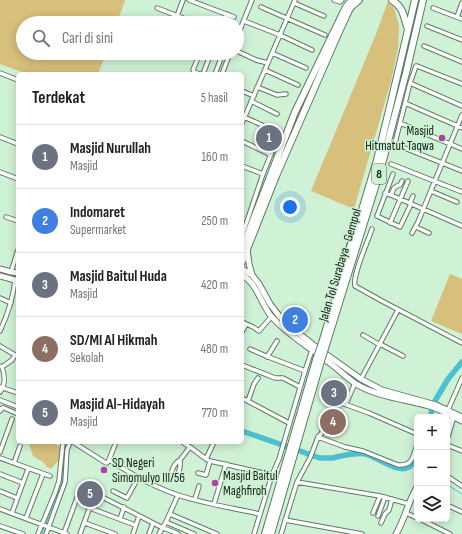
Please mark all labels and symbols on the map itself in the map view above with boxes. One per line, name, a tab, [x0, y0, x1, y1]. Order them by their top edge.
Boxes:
pin: 1	[256, 123, 282, 153]
place label: Masjid Hitmatut Taqwa	[365, 123, 434, 154]
marker: Masjid Hitmatut Taqwa	[437, 133, 447, 143]
road number: 8	[372, 164, 386, 184]
your location	[280, 197, 300, 217]
street label: Jalan Tol Surabaya–Gempol	[315, 207, 365, 324]
pin: 2	[282, 305, 308, 335]
pin: 3	[321, 378, 347, 408]
pin: 4	[320, 407, 346, 437]
place label: SD Negeri Simomulyo III/56	[112, 455, 185, 486]
marker: SD Negeri Simomulyo III/56	[99, 465, 109, 475]
place label: Masjid Baitul Maghfiroh	[223, 468, 278, 499]
marker: Masjid Baitul Maghfiroh	[210, 478, 220, 488]
pin: 5	[77, 479, 103, 509]

